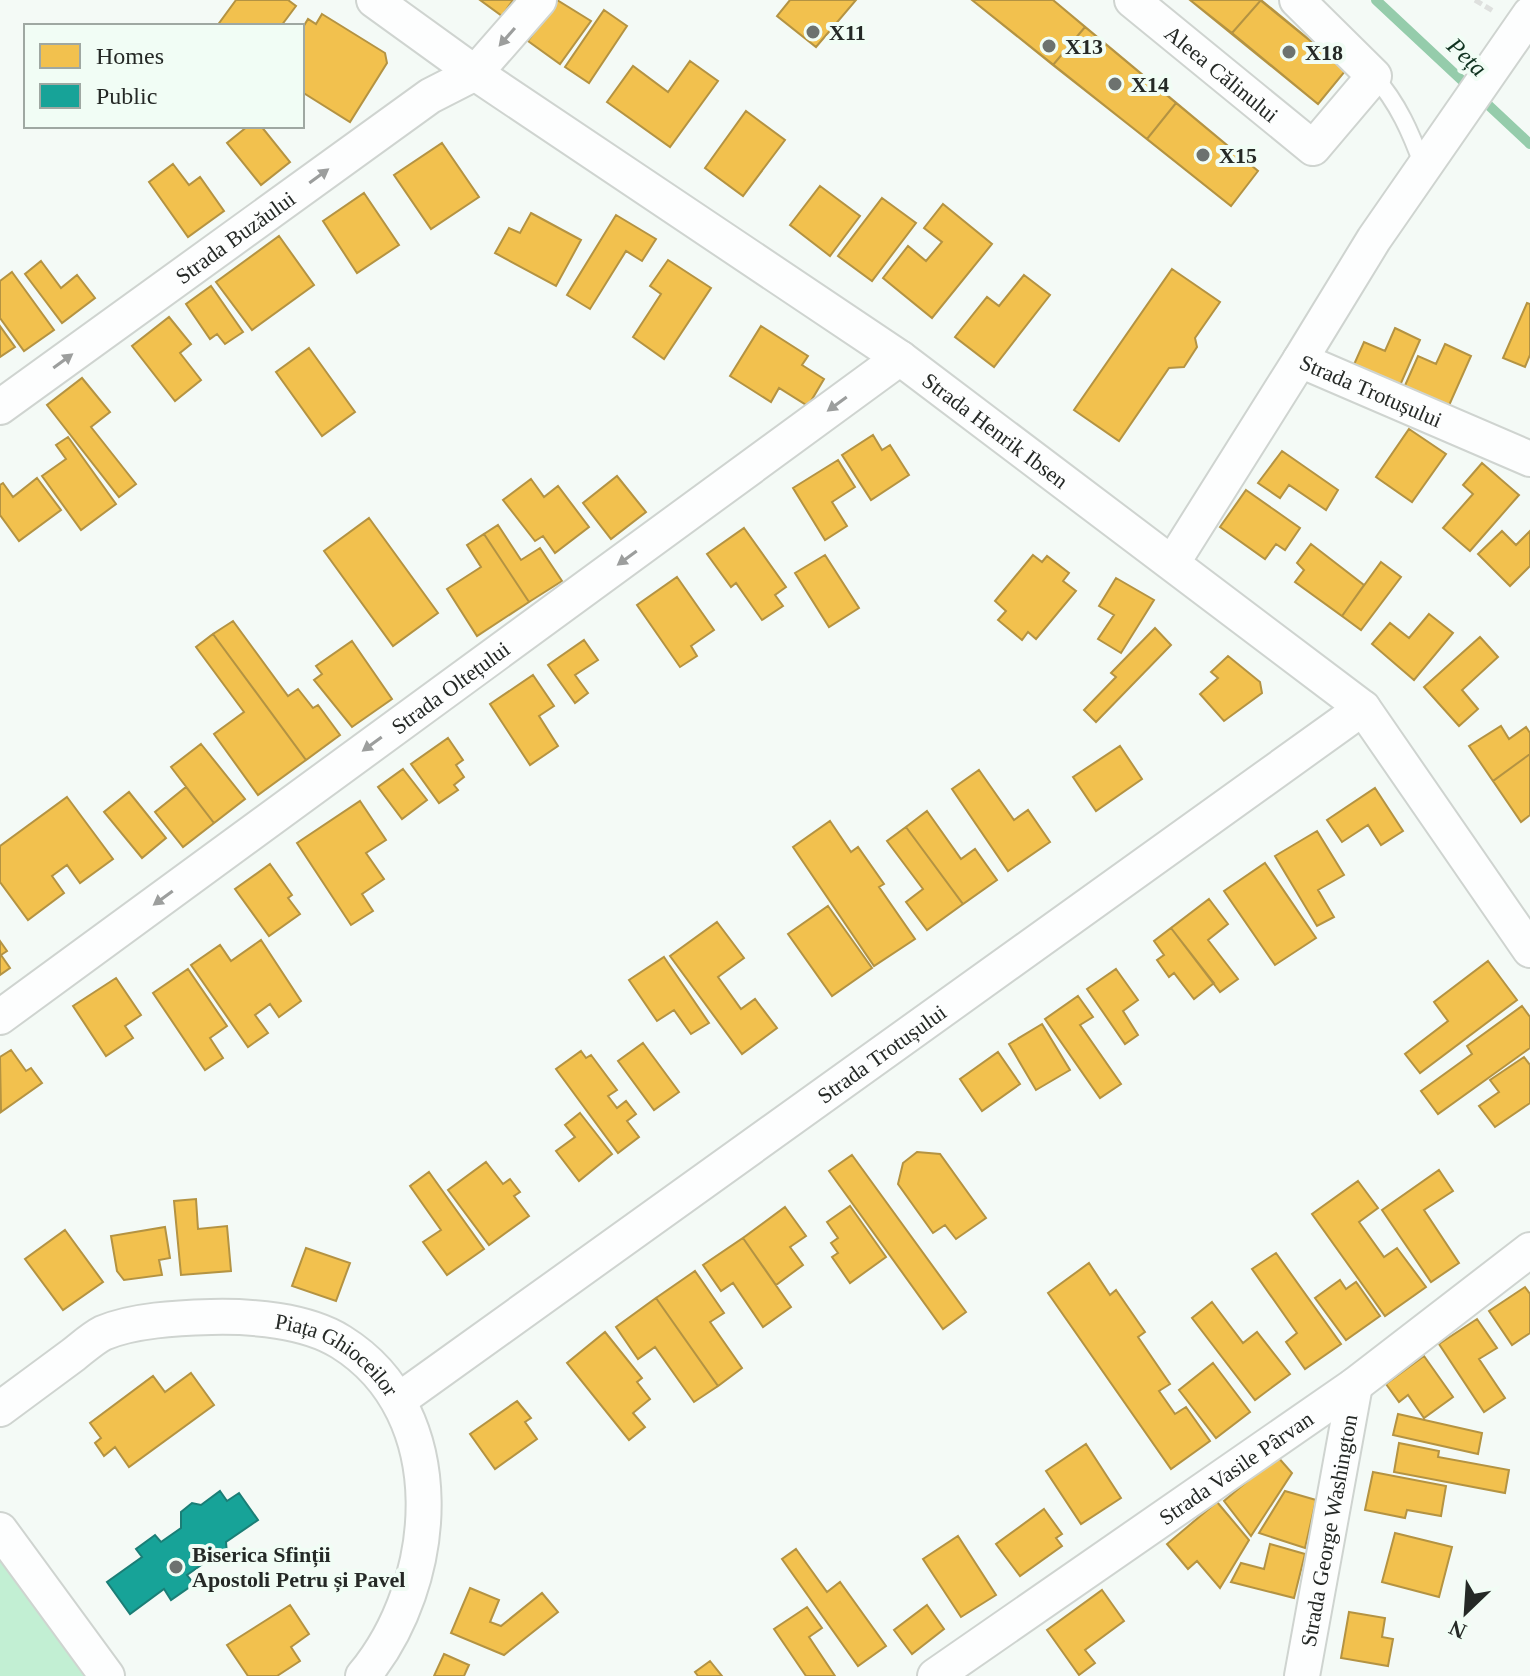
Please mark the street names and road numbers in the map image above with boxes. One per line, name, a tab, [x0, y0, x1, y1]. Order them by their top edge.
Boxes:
street label: Aleea Călinului	[1160, 20, 1283, 127]
street label: Strada Buzăului	[171, 186, 300, 289]
street label: Strada Trotușului	[1296, 349, 1446, 433]
street label: Strada Henrik Ibsen	[917, 368, 1073, 494]
street label: Strada Oltețului	[387, 636, 514, 739]
street label: Strada Trotușului	[813, 999, 951, 1109]
street label: Piața Ghioceilor	[273, 1309, 404, 1401]
street label: Strada Vasile Pârvan	[1154, 1406, 1318, 1530]
street label: Strada George Washington	[1296, 1412, 1362, 1649]

